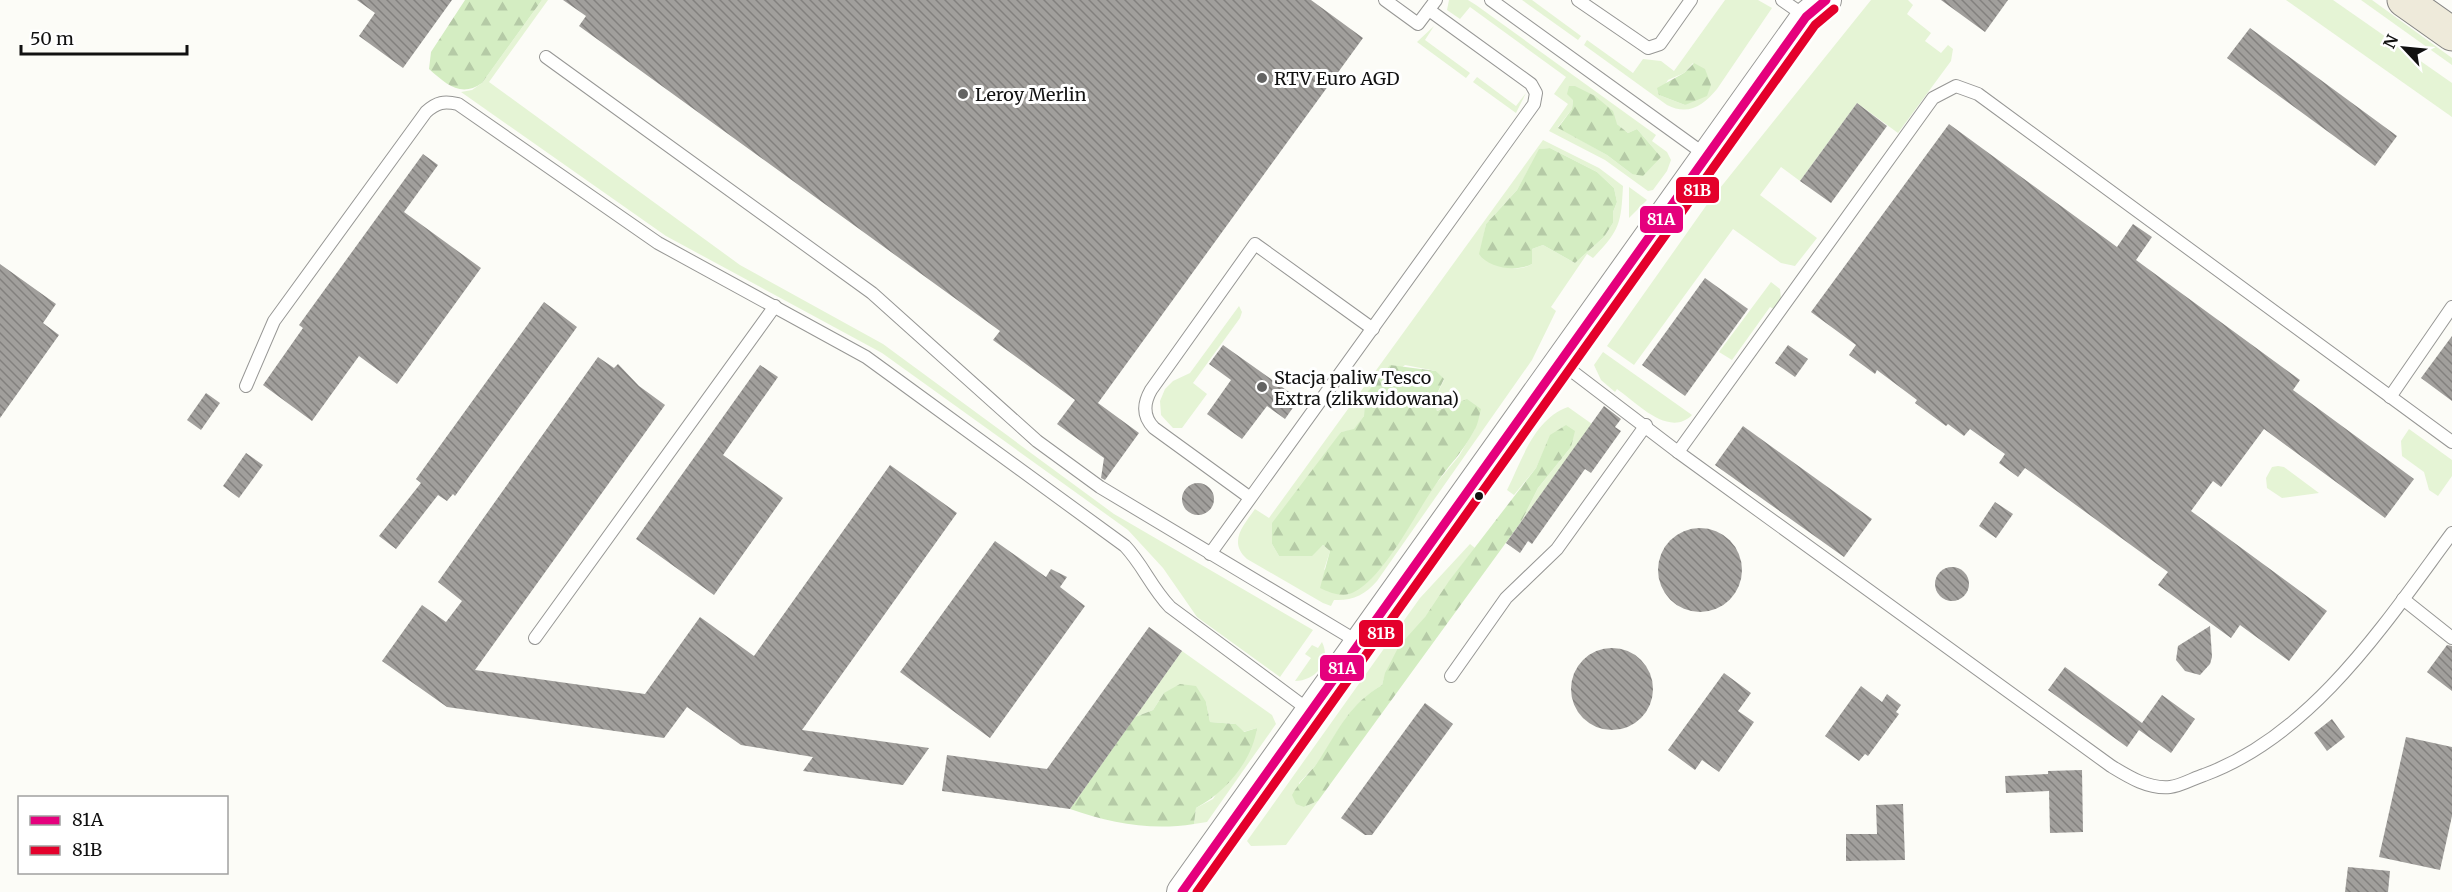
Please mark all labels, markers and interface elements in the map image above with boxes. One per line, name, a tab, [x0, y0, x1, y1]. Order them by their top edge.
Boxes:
scale bar	[21, 18, 188, 56]
north arrow	[2374, 18, 2434, 78]
text: 50 m	[30, 27, 74, 50]
text: N	[2379, 31, 2402, 51]
place label: RTV Euro AGD	[1274, 67, 1399, 90]
marker: RTV Euro AGD	[1255, 71, 1269, 85]
place label: Leroy Merlin	[975, 83, 1087, 106]
marker: Leroy Merlin	[956, 87, 970, 101]
line badge: 81B	[1675, 176, 1720, 204]
text: 81B	[1683, 180, 1711, 200]
line badge: 81A	[1639, 205, 1684, 234]
text: 81A	[1647, 209, 1676, 229]
place label: Stacja paliw Tesco Extra (zlikwidowana)	[1274, 366, 1459, 410]
marker: Stacja paliw Tesco Extra (zlikwidowana)	[1255, 380, 1269, 394]
unlabelled marker	[1473, 490, 1485, 502]
line badge: 81B	[1358, 619, 1404, 648]
text: 81B	[1367, 623, 1395, 643]
line badge: 81A	[1319, 654, 1365, 682]
text: 81A	[1328, 658, 1357, 678]
legend	[18, 796, 228, 874]
text: 81A	[72, 808, 104, 831]
text: 81B	[72, 838, 102, 861]

